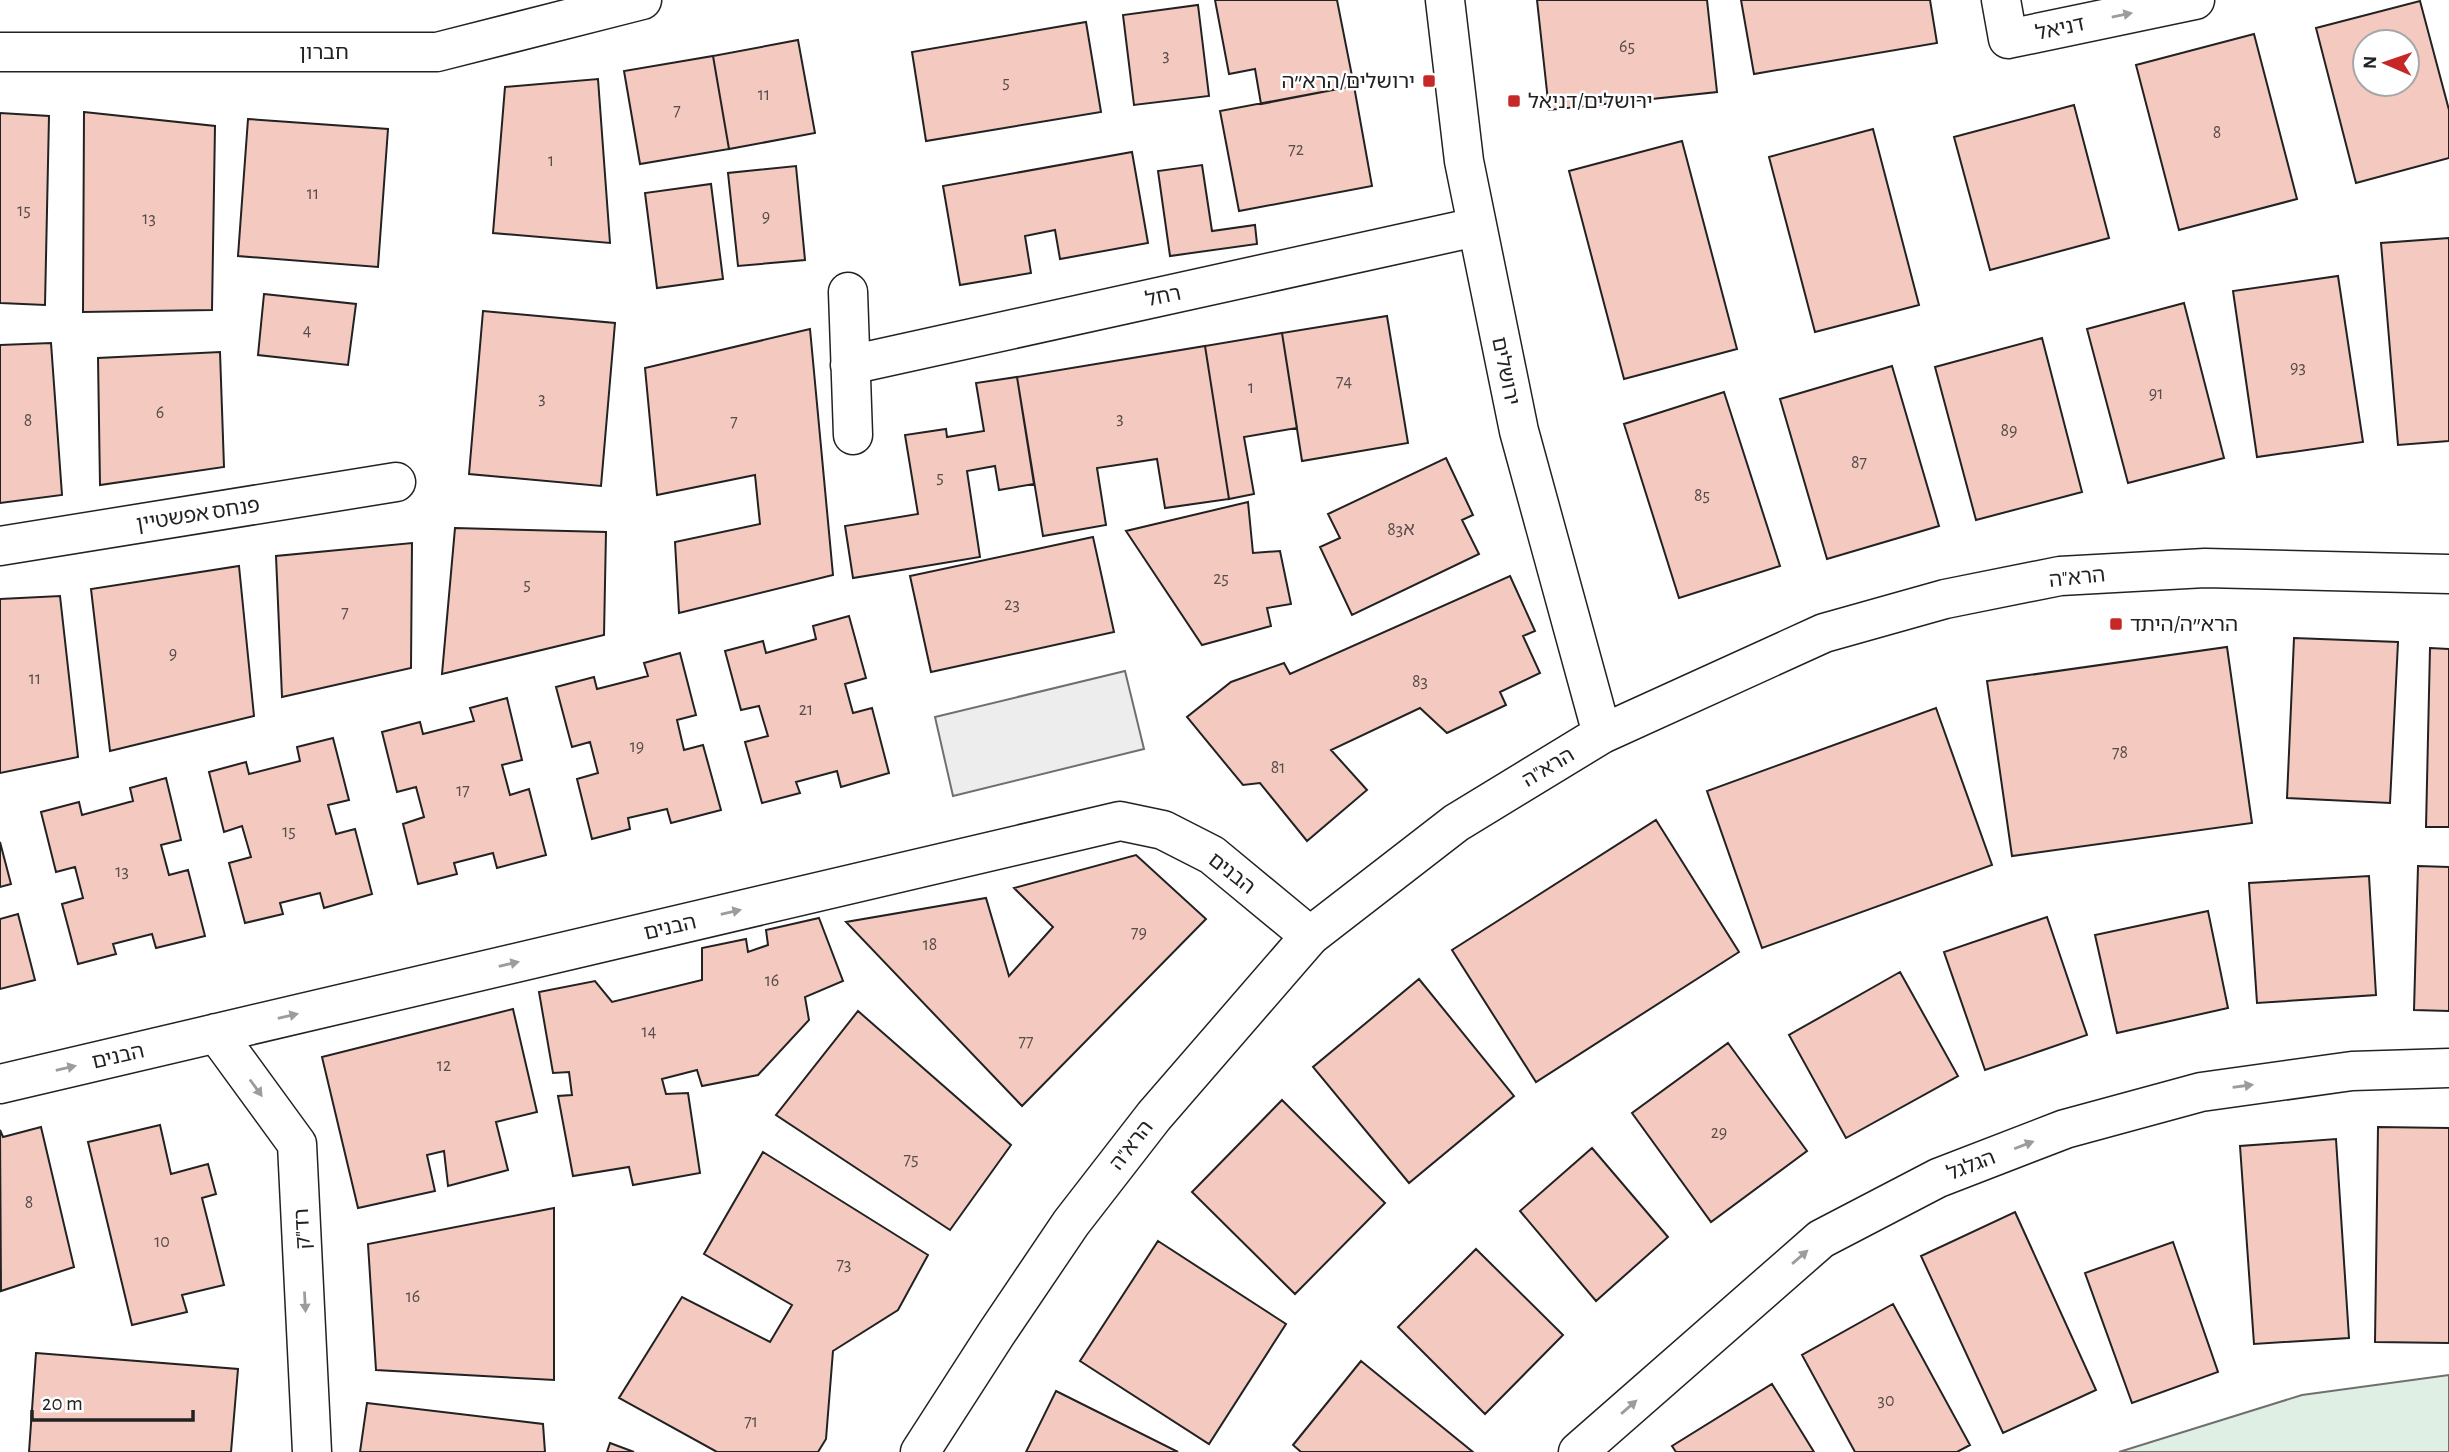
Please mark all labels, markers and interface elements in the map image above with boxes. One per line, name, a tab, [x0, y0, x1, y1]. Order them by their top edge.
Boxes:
one-way arrow	[2111, 10, 2133, 21]
street label: דניאל	[2034, 13, 2086, 44]
north arrow	[2351, 28, 2421, 98]
house number: 65	[1619, 38, 1635, 56]
street label: חברון	[299, 42, 349, 63]
house number: 3	[1162, 47, 1170, 65]
text: N	[2361, 56, 2380, 69]
place label: ירושלים/הרא״ה	[1281, 71, 1415, 92]
marker: ירושלים/הרא״ה	[1421, 73, 1437, 89]
house number: 5	[1002, 74, 1010, 92]
house number: 11	[758, 86, 770, 104]
place label: ירושלים/דניאל	[1528, 91, 1653, 112]
marker: ירושלים/דניאל	[1506, 93, 1522, 109]
house number: 7	[673, 102, 681, 120]
house number: 8	[2213, 124, 2221, 142]
house number: 72	[1288, 141, 1304, 159]
house number: 1	[548, 152, 554, 170]
house number: 11	[307, 185, 319, 203]
house number: 15	[17, 202, 31, 220]
house number: 9	[762, 208, 770, 226]
house number: 13	[142, 210, 156, 228]
street label: רחל	[1143, 282, 1183, 310]
house number: 4	[303, 322, 312, 340]
street label: ירושלים	[1488, 335, 1523, 407]
house number: 93	[2290, 359, 2306, 377]
house number: 74	[1336, 373, 1352, 391]
house number: 1	[1248, 379, 1254, 397]
house number: 91	[2149, 385, 2163, 403]
house number: 3	[538, 390, 546, 408]
house number: 6	[156, 404, 164, 422]
house number: 3	[1116, 410, 1124, 428]
house number: 8	[24, 412, 32, 430]
house number: 7	[730, 413, 738, 431]
house number: 89	[2001, 422, 2018, 440]
house number: 87	[1851, 454, 1867, 472]
house number: 5	[936, 469, 944, 487]
house number: 85	[1694, 487, 1710, 505]
street label: פנחס אפשטיין	[135, 494, 261, 535]
house number: 83א	[1387, 521, 1415, 539]
street label: הרא"ה	[2048, 564, 2106, 591]
house number: 25	[1213, 570, 1229, 588]
house number: 5	[523, 576, 531, 594]
house number: 23	[1004, 596, 1020, 614]
house number: 7	[341, 604, 349, 622]
place label: הרא״ה/היתד	[2130, 614, 2238, 635]
marker: הרא״ה/היתד	[2108, 616, 2124, 632]
house number: 9	[169, 645, 177, 663]
house number: 11	[29, 670, 41, 688]
house number: 83	[1412, 673, 1428, 691]
house number: 21	[799, 701, 813, 719]
house number: 19	[630, 738, 644, 756]
street label: הרא"ה	[1519, 744, 1578, 791]
house number: 78	[2112, 744, 2128, 762]
house number: 81	[1271, 759, 1285, 777]
house number: 17	[456, 782, 470, 800]
house number: 15	[282, 823, 296, 841]
street label: הבנים	[1204, 849, 1259, 898]
house number: 13	[115, 863, 129, 881]
one-way arrow	[720, 907, 742, 918]
street label: הבנים	[642, 911, 698, 944]
house number: 79	[1131, 924, 1147, 942]
house number: 18	[923, 936, 937, 954]
one-way arrow	[498, 958, 520, 969]
house number: 16	[765, 972, 779, 990]
one-way arrow	[277, 1010, 299, 1021]
house number: 14	[642, 1023, 657, 1041]
house number: 77	[1018, 1033, 1034, 1051]
street label: הבנים	[90, 1040, 146, 1073]
house number: 12	[437, 1057, 451, 1075]
one-way arrow	[56, 1062, 78, 1073]
one-way arrow	[249, 1079, 263, 1097]
one-way arrow	[2233, 1080, 2255, 1091]
street label: הרא"ה	[1106, 1117, 1157, 1174]
house number: 29	[1711, 1124, 1727, 1142]
one-way arrow	[2014, 1139, 2035, 1150]
street label: הגלגל	[1944, 1147, 1998, 1184]
house number: 75	[903, 1151, 919, 1169]
house number: 8	[25, 1194, 33, 1212]
street label: רד"ק	[291, 1208, 314, 1250]
house number: 10	[154, 1233, 170, 1251]
one-way arrow	[1792, 1250, 1809, 1265]
house number: 73	[837, 1256, 851, 1274]
house number: 16	[406, 1288, 420, 1306]
one-way arrow	[300, 1291, 311, 1313]
scale bar	[32, 1378, 192, 1422]
house number: 30	[1878, 1392, 1894, 1410]
text: 20 m	[42, 1393, 83, 1414]
one-way arrow	[1620, 1399, 1638, 1415]
house number: 71	[744, 1413, 758, 1431]

